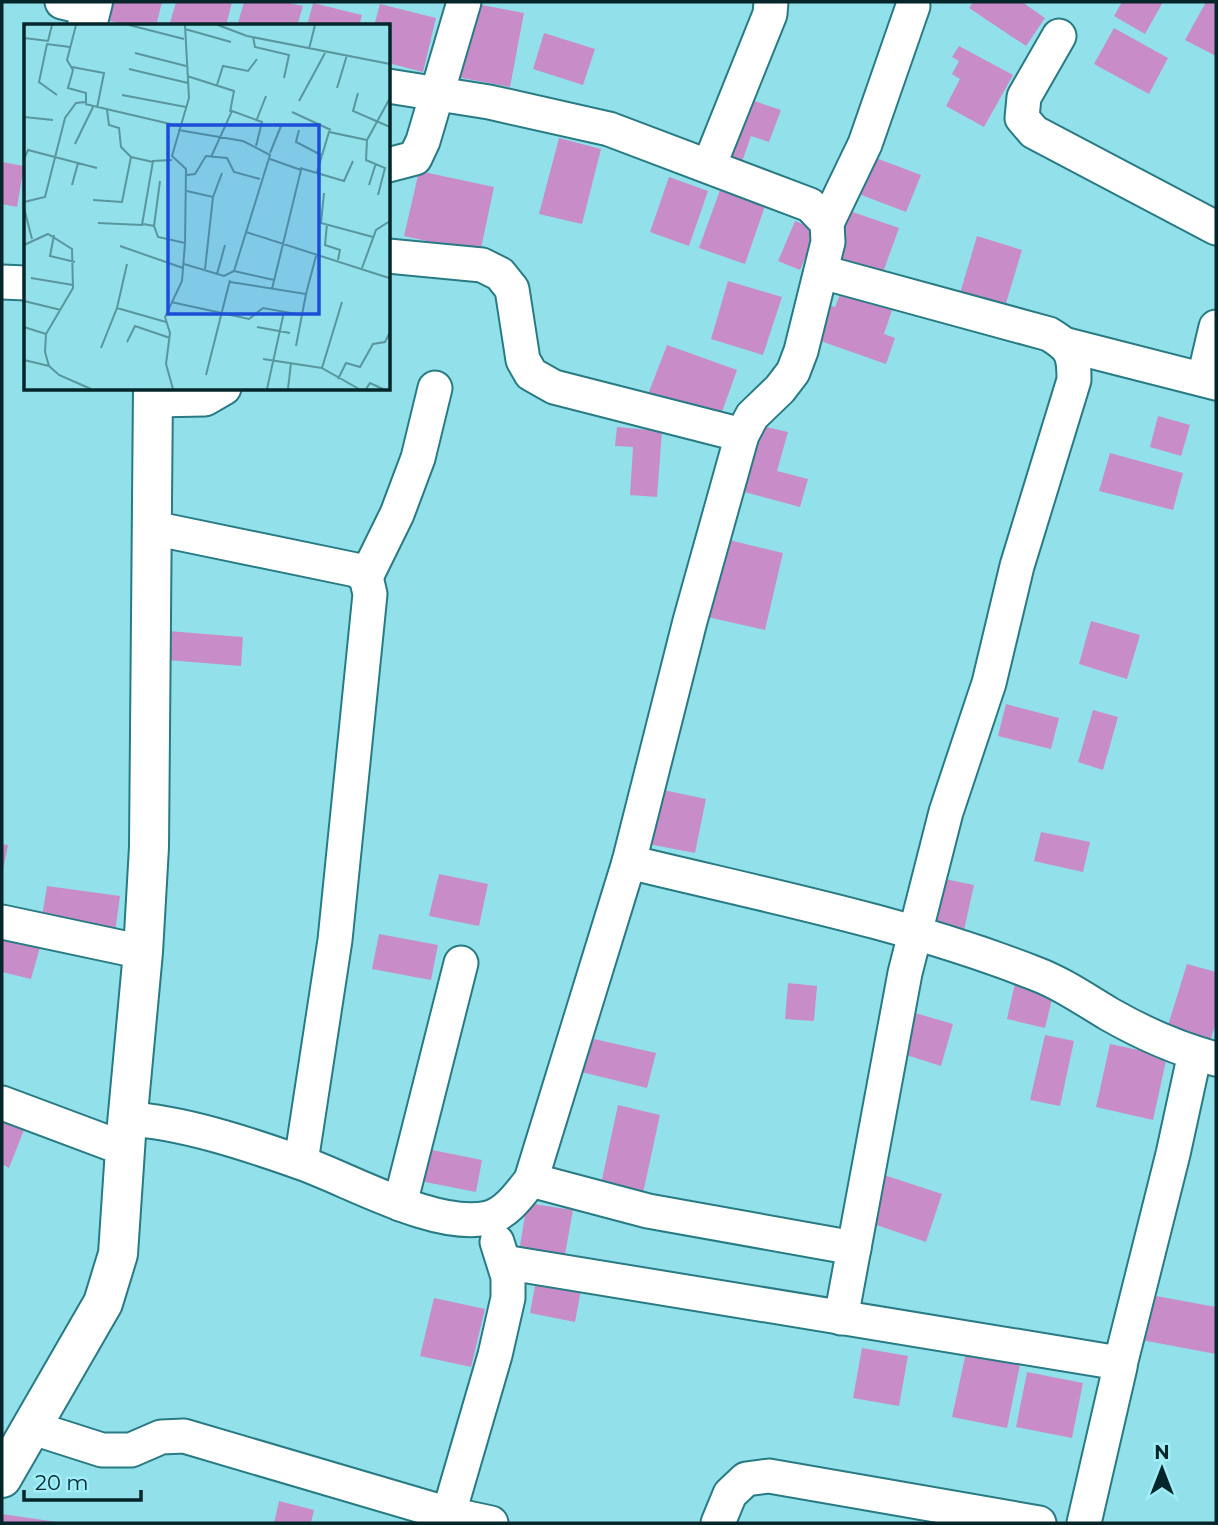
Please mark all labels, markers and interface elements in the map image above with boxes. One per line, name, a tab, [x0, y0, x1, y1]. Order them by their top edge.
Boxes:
inset map	[24, 24, 390, 390]
north arrow	[1127, 1434, 1197, 1504]
text: N	[1154, 1441, 1170, 1464]
scale bar	[24, 1458, 142, 1502]
text: 20 m	[35, 1470, 89, 1495]

